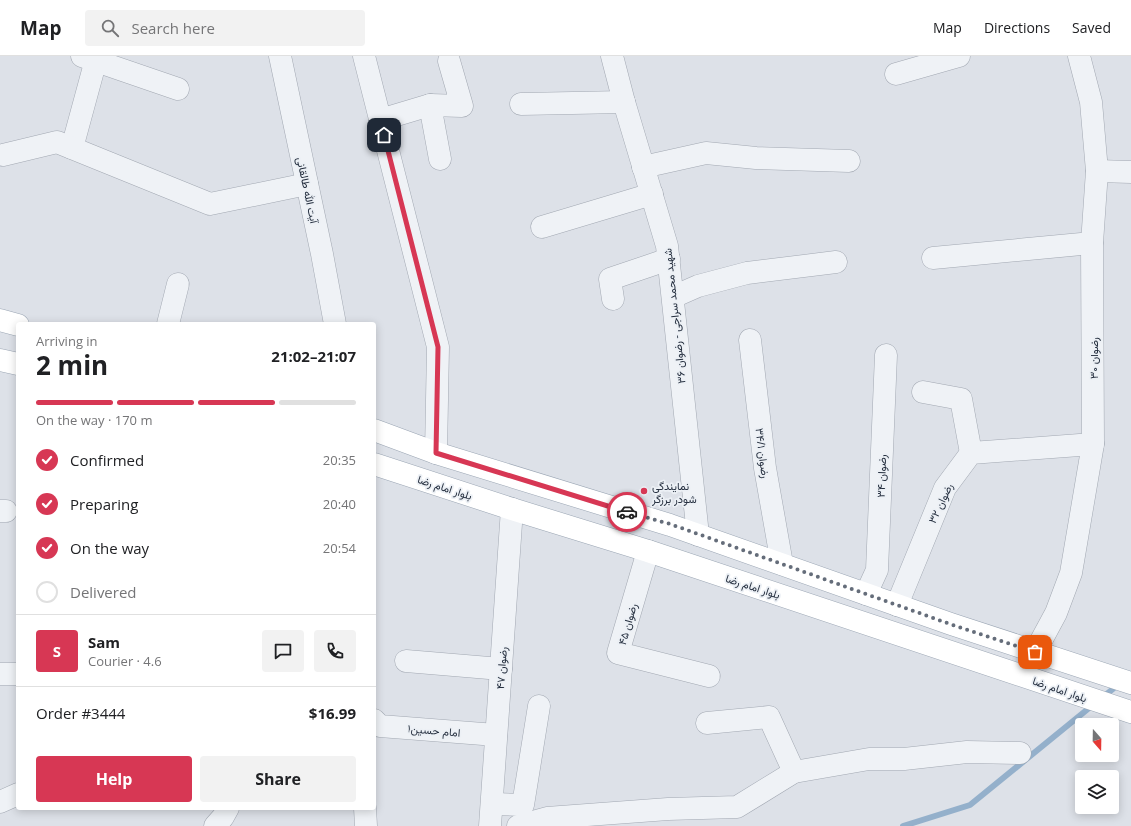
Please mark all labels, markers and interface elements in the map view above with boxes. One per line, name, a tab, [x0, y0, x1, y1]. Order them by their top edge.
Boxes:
search box	[85, 10, 365, 46]
text: Map	[20, 15, 61, 41]
icon: search	[99, 17, 121, 39]
text: Search here	[131, 18, 215, 38]
text: Map	[933, 18, 962, 37]
text: Directions	[984, 18, 1050, 37]
text: Saved	[1072, 18, 1111, 37]
pin	[367, 118, 401, 152]
icon: home	[373, 124, 395, 146]
street label: آیت الله طالقانی	[294, 155, 323, 226]
street label: شهید محمد سراجی - رضوان ۳۶	[659, 247, 689, 384]
text: Arriving in	[36, 332, 98, 350]
street label: رضوان ۳۰	[1086, 337, 1101, 379]
text: 21:02–21:07	[271, 346, 356, 366]
text: 2 min	[36, 347, 108, 383]
text: On the way · 170 m	[36, 411, 152, 429]
street label: رضوان ۳۴/۱	[752, 427, 774, 479]
icon: check	[36, 449, 58, 471]
text: Confirmed	[70, 450, 144, 470]
text: 20:35	[323, 451, 356, 469]
street label: رضوان ۳۴	[873, 454, 889, 498]
street label: بلوار امام رضا	[416, 471, 474, 504]
place label: نمایندگی شودر برزگر	[651, 478, 697, 506]
street label: رضوان ۳۲	[924, 480, 956, 526]
marker: نمایندگی شودر برزگر	[639, 486, 649, 496]
courier	[607, 492, 647, 532]
icon: check	[36, 493, 58, 515]
text: Preparing	[70, 494, 138, 514]
text: 20:40	[323, 495, 356, 513]
icon: car	[616, 501, 638, 523]
icon: check	[36, 537, 58, 559]
text: On the way	[70, 538, 149, 558]
text: 20:54	[323, 539, 356, 557]
street label: بلوار امام رضا	[724, 570, 782, 603]
text: Delivered	[70, 582, 137, 602]
street label: رضوان ۴۵	[614, 601, 640, 647]
button: chat	[262, 630, 304, 672]
button: phone	[314, 630, 356, 672]
text: Sam	[88, 632, 120, 652]
pin	[1018, 635, 1052, 669]
text: S	[53, 641, 61, 661]
icon: bag	[1024, 641, 1046, 663]
street label: رضوان ۴۷	[492, 646, 510, 690]
text: Courier · 4.6	[88, 652, 162, 670]
street label: بلوار امام رضا	[1031, 673, 1089, 706]
text: Order #3444	[36, 703, 125, 723]
text: $16.99	[309, 703, 356, 723]
north arrow	[1075, 718, 1119, 762]
map controls	[1075, 718, 1119, 814]
street label: امام حسین۱	[407, 720, 461, 741]
button: Help	[36, 756, 192, 802]
button: Share	[200, 756, 356, 802]
button: layers	[1075, 770, 1119, 814]

